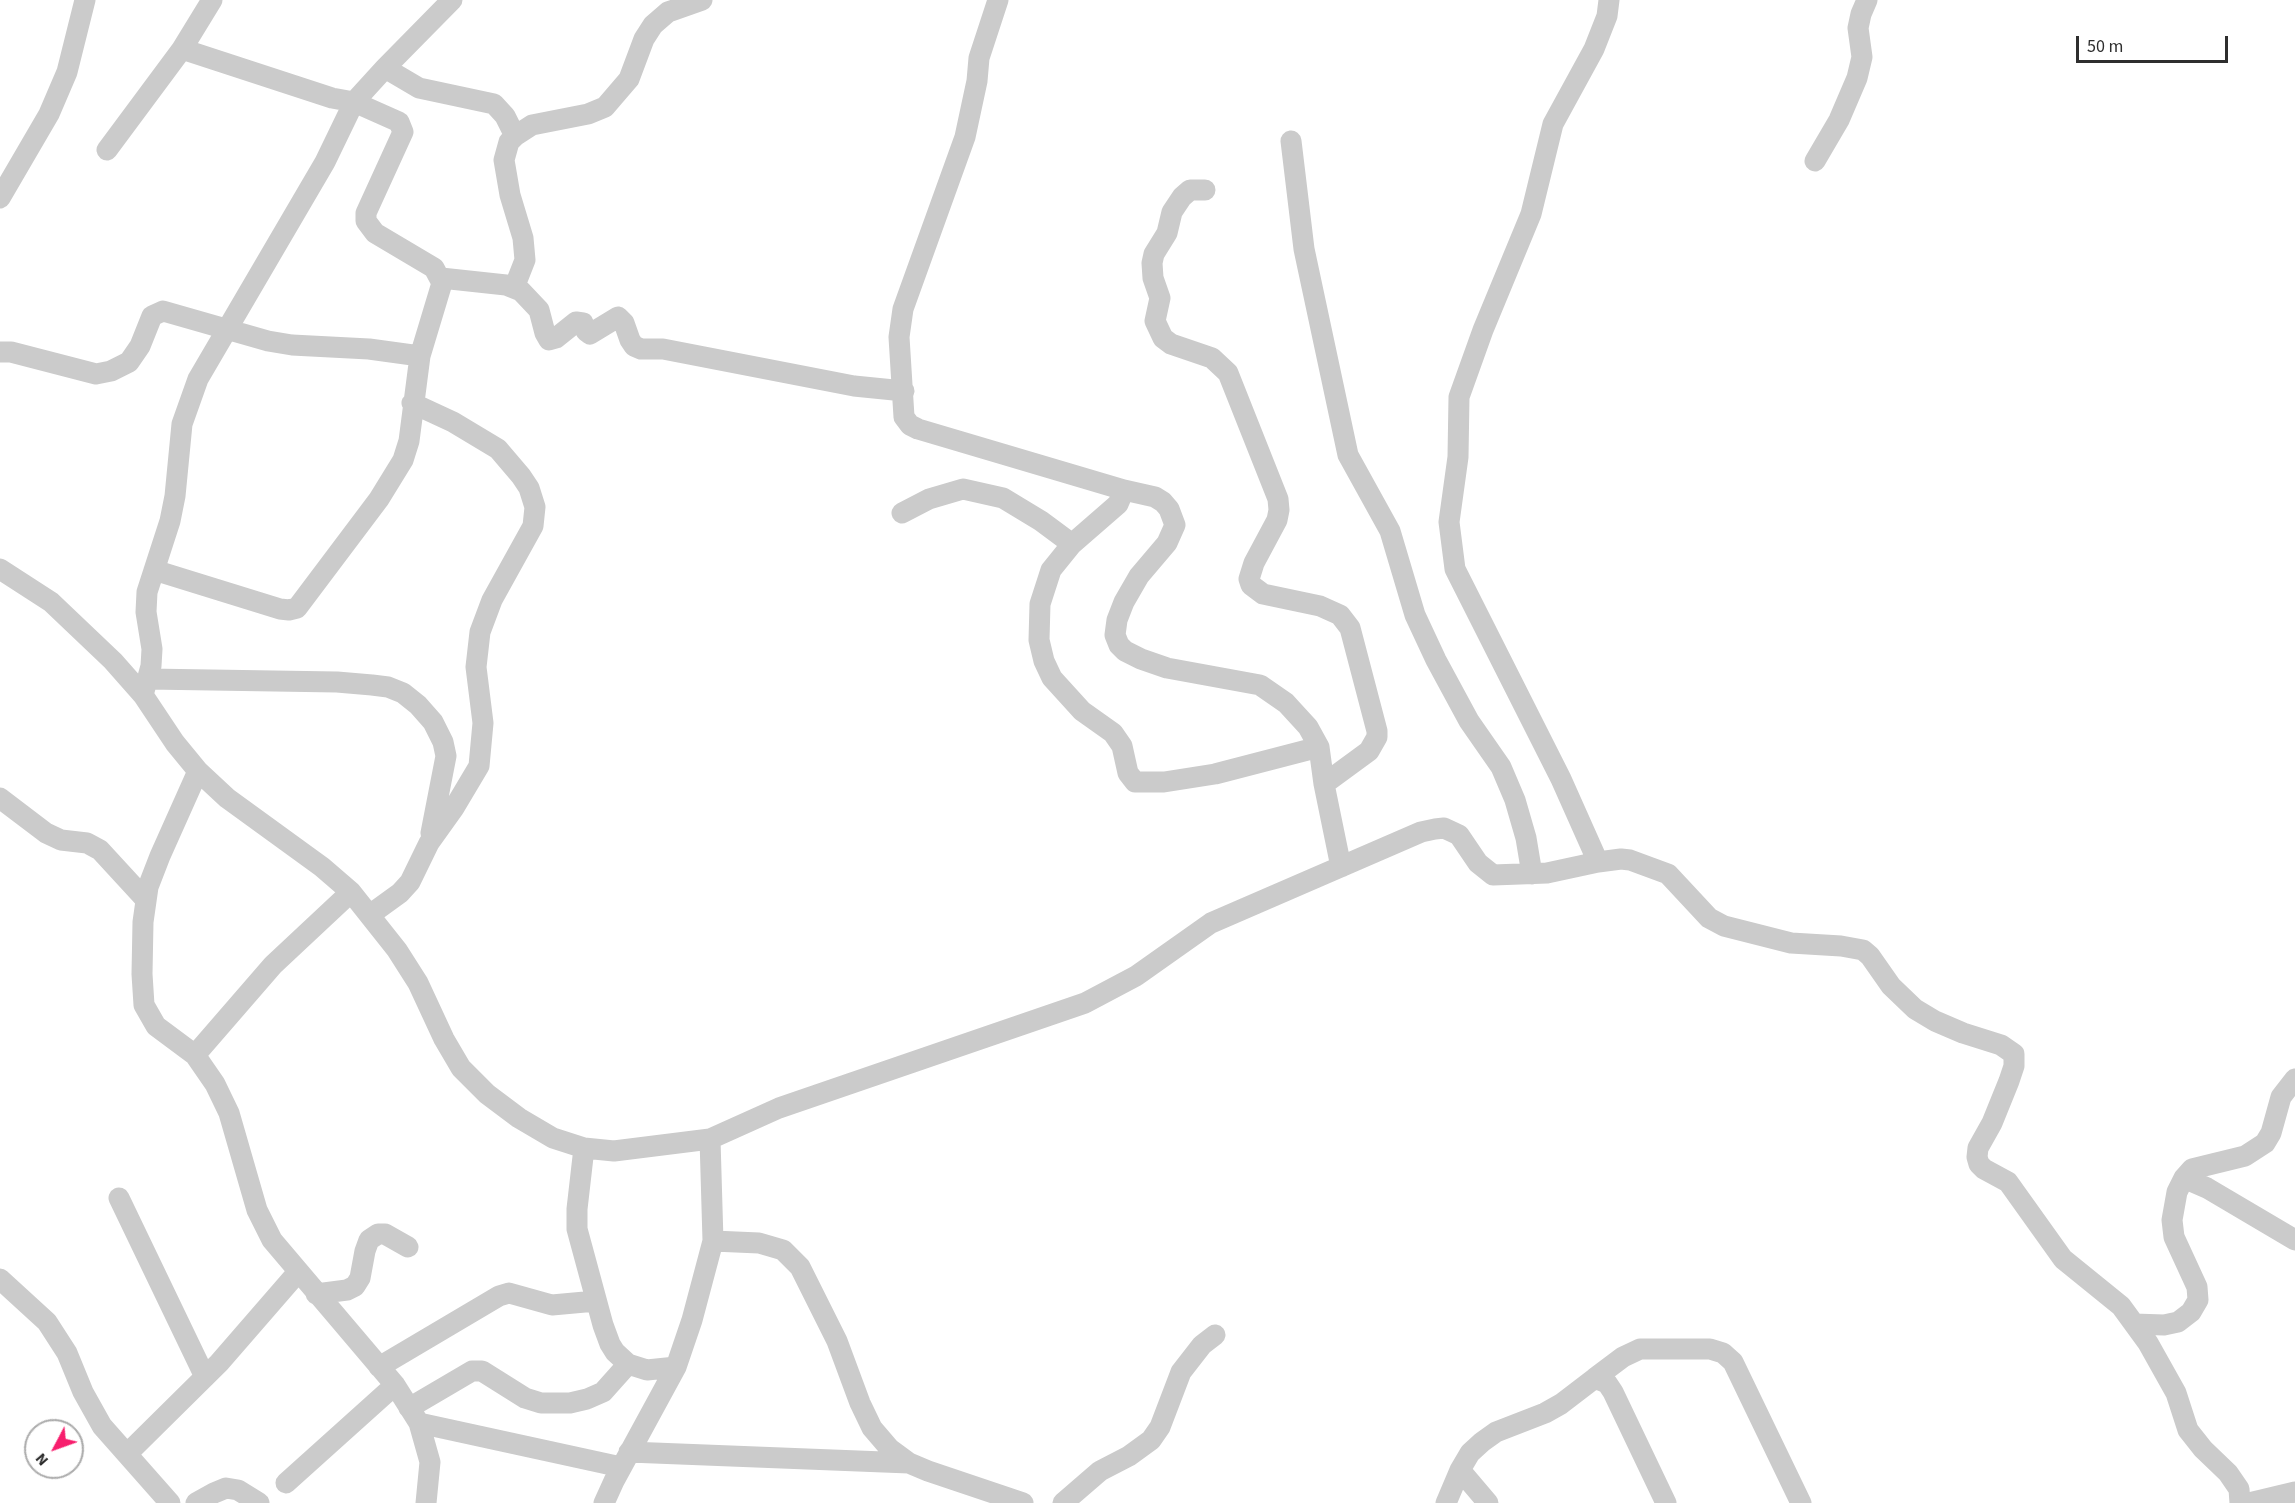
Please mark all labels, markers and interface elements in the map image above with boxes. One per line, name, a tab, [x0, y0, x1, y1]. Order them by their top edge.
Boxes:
scale bar	[2079, 24, 2230, 62]
text: 50 m	[2087, 34, 2123, 59]
north arrow	[24, 1419, 84, 1479]
text: N	[30, 1448, 54, 1471]

